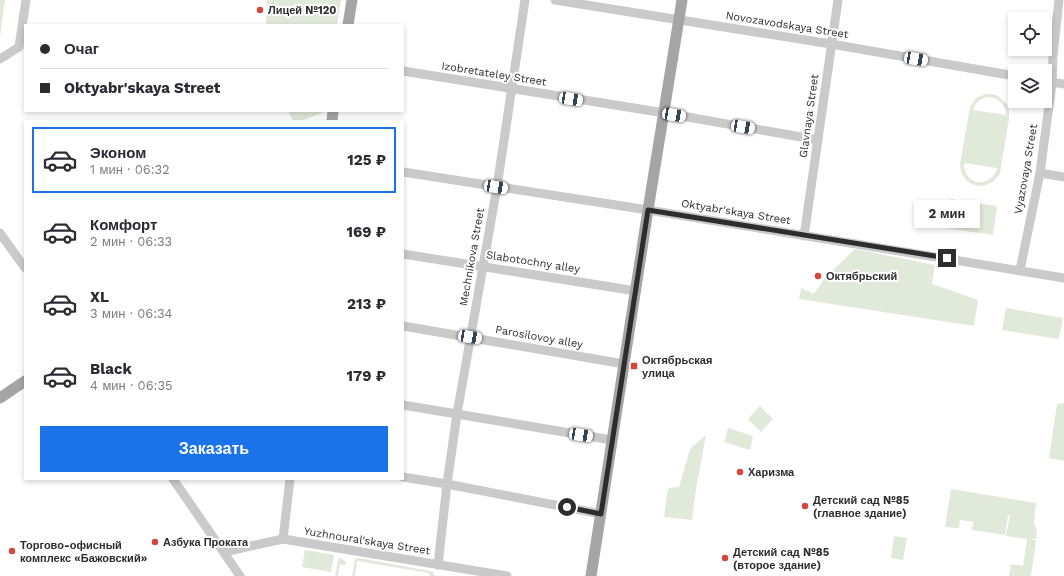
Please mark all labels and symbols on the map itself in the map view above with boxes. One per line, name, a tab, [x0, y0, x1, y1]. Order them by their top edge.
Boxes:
place label: Лицей №120	[268, 4, 336, 17]
marker: Лицей №120	[255, 5, 265, 15]
street label: Novozavodskaya Street	[725, 9, 850, 41]
car	[903, 51, 929, 67]
street label: Izobretateley Street	[441, 59, 548, 89]
street label: Glavnaya Street	[797, 73, 821, 159]
car	[558, 91, 584, 107]
car	[661, 107, 687, 123]
car	[730, 119, 756, 135]
street label: Vyazovaya Street	[1012, 123, 1040, 215]
car	[483, 179, 509, 195]
street label: Oktyabr'skaya Street	[680, 197, 792, 227]
callout: 2 мин	[914, 200, 980, 228]
street label: Mechnikova Street	[457, 207, 487, 307]
street label: Slabotochny alley	[485, 248, 581, 276]
route end	[938, 249, 956, 267]
place label: Октябрьский	[826, 270, 897, 283]
marker: Октябрьский	[813, 271, 823, 281]
street label: Parosilovoy alley	[494, 323, 584, 351]
car	[457, 329, 483, 345]
place label: Октябрьская улица	[642, 354, 712, 380]
marker: Октябрьская улица	[629, 361, 639, 371]
car	[568, 427, 594, 443]
place label: Харизма	[748, 466, 795, 479]
marker: Харизма	[735, 467, 745, 477]
place label: Детский сад №85 (главное здание)	[813, 494, 909, 520]
route start	[558, 498, 576, 516]
marker: Детский сад №85 (главное здание)	[800, 501, 810, 511]
street label: Yuzhnoural'skaya Street	[303, 525, 431, 557]
place label: Азбука Проката	[163, 536, 249, 549]
marker: Азбука Проката	[150, 537, 160, 547]
place label: Торгово-офисный комплекс «Бажовский»	[20, 539, 148, 565]
marker: Торгово-офисный комплекс «Бажовский»	[7, 546, 17, 556]
place label: Детский сад №85 (второе здание)	[733, 546, 829, 572]
marker: Детский сад №85 (второе здание)	[720, 553, 730, 563]

